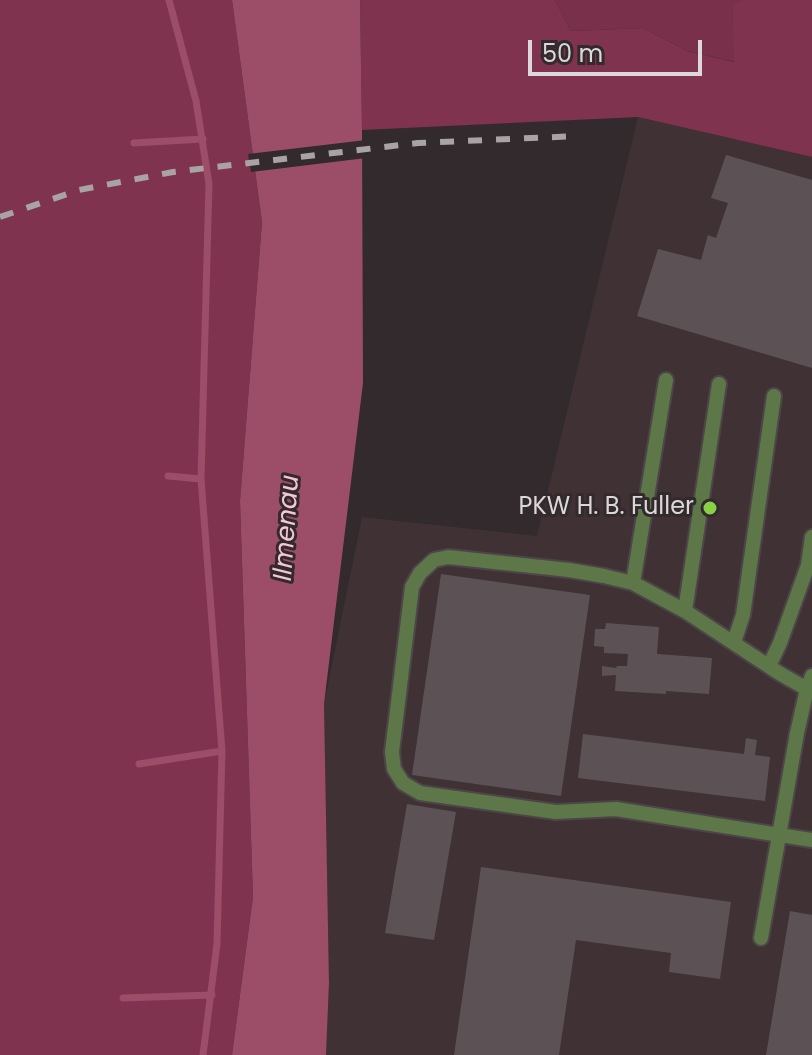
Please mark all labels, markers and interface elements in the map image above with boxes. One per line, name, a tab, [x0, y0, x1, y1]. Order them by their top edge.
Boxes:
scale bar	[532, 24, 706, 74]
text: 50 m	[542, 37, 603, 70]
water label: Ilmenau	[269, 474, 307, 582]
place label: PKW H. B. Fuller	[519, 494, 694, 522]
marker: PKW H. B. Fuller	[701, 499, 719, 517]

